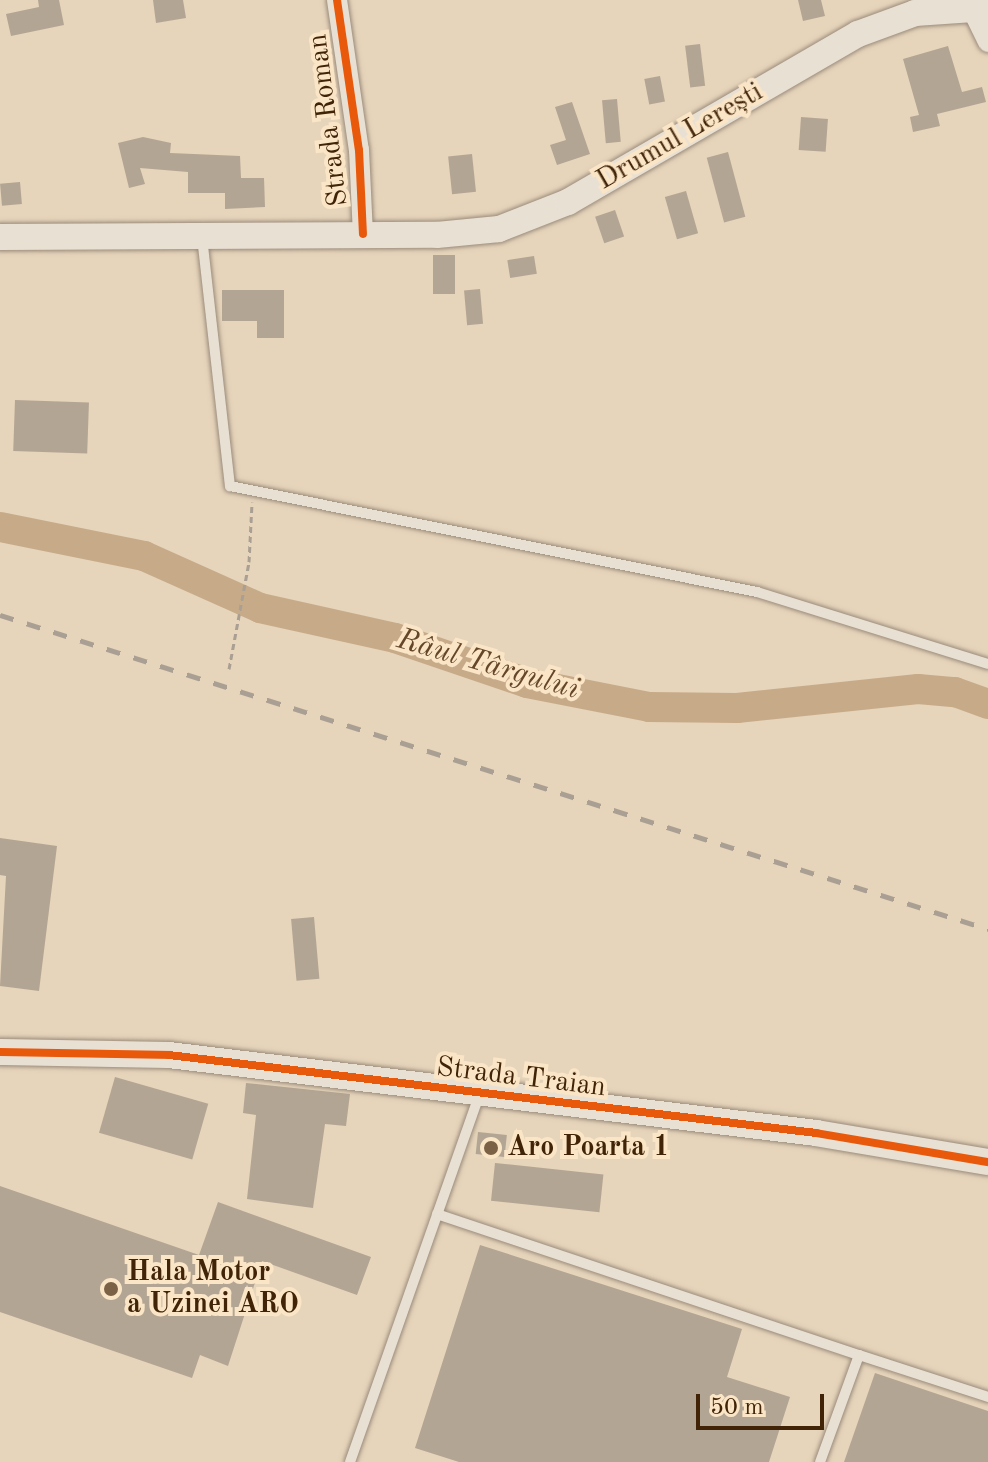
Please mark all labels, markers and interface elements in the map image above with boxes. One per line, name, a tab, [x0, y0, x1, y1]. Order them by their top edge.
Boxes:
street label: Strada Roman	[302, 32, 356, 208]
street label: Drumul Lerești	[591, 76, 769, 198]
water label: Râul Târgului	[393, 622, 583, 708]
street label: Strada Traian	[434, 1051, 608, 1105]
place label: Aro Poarta 1	[507, 1131, 669, 1165]
marker: Aro Poarta 1	[482, 1139, 500, 1157]
place label: Hala Motor a Uzinei ARO	[127, 1256, 299, 1322]
marker: Hala Motor a Uzinei ARO	[102, 1280, 120, 1298]
scale bar	[700, 1378, 828, 1428]
text: 50 m	[710, 1396, 764, 1420]

